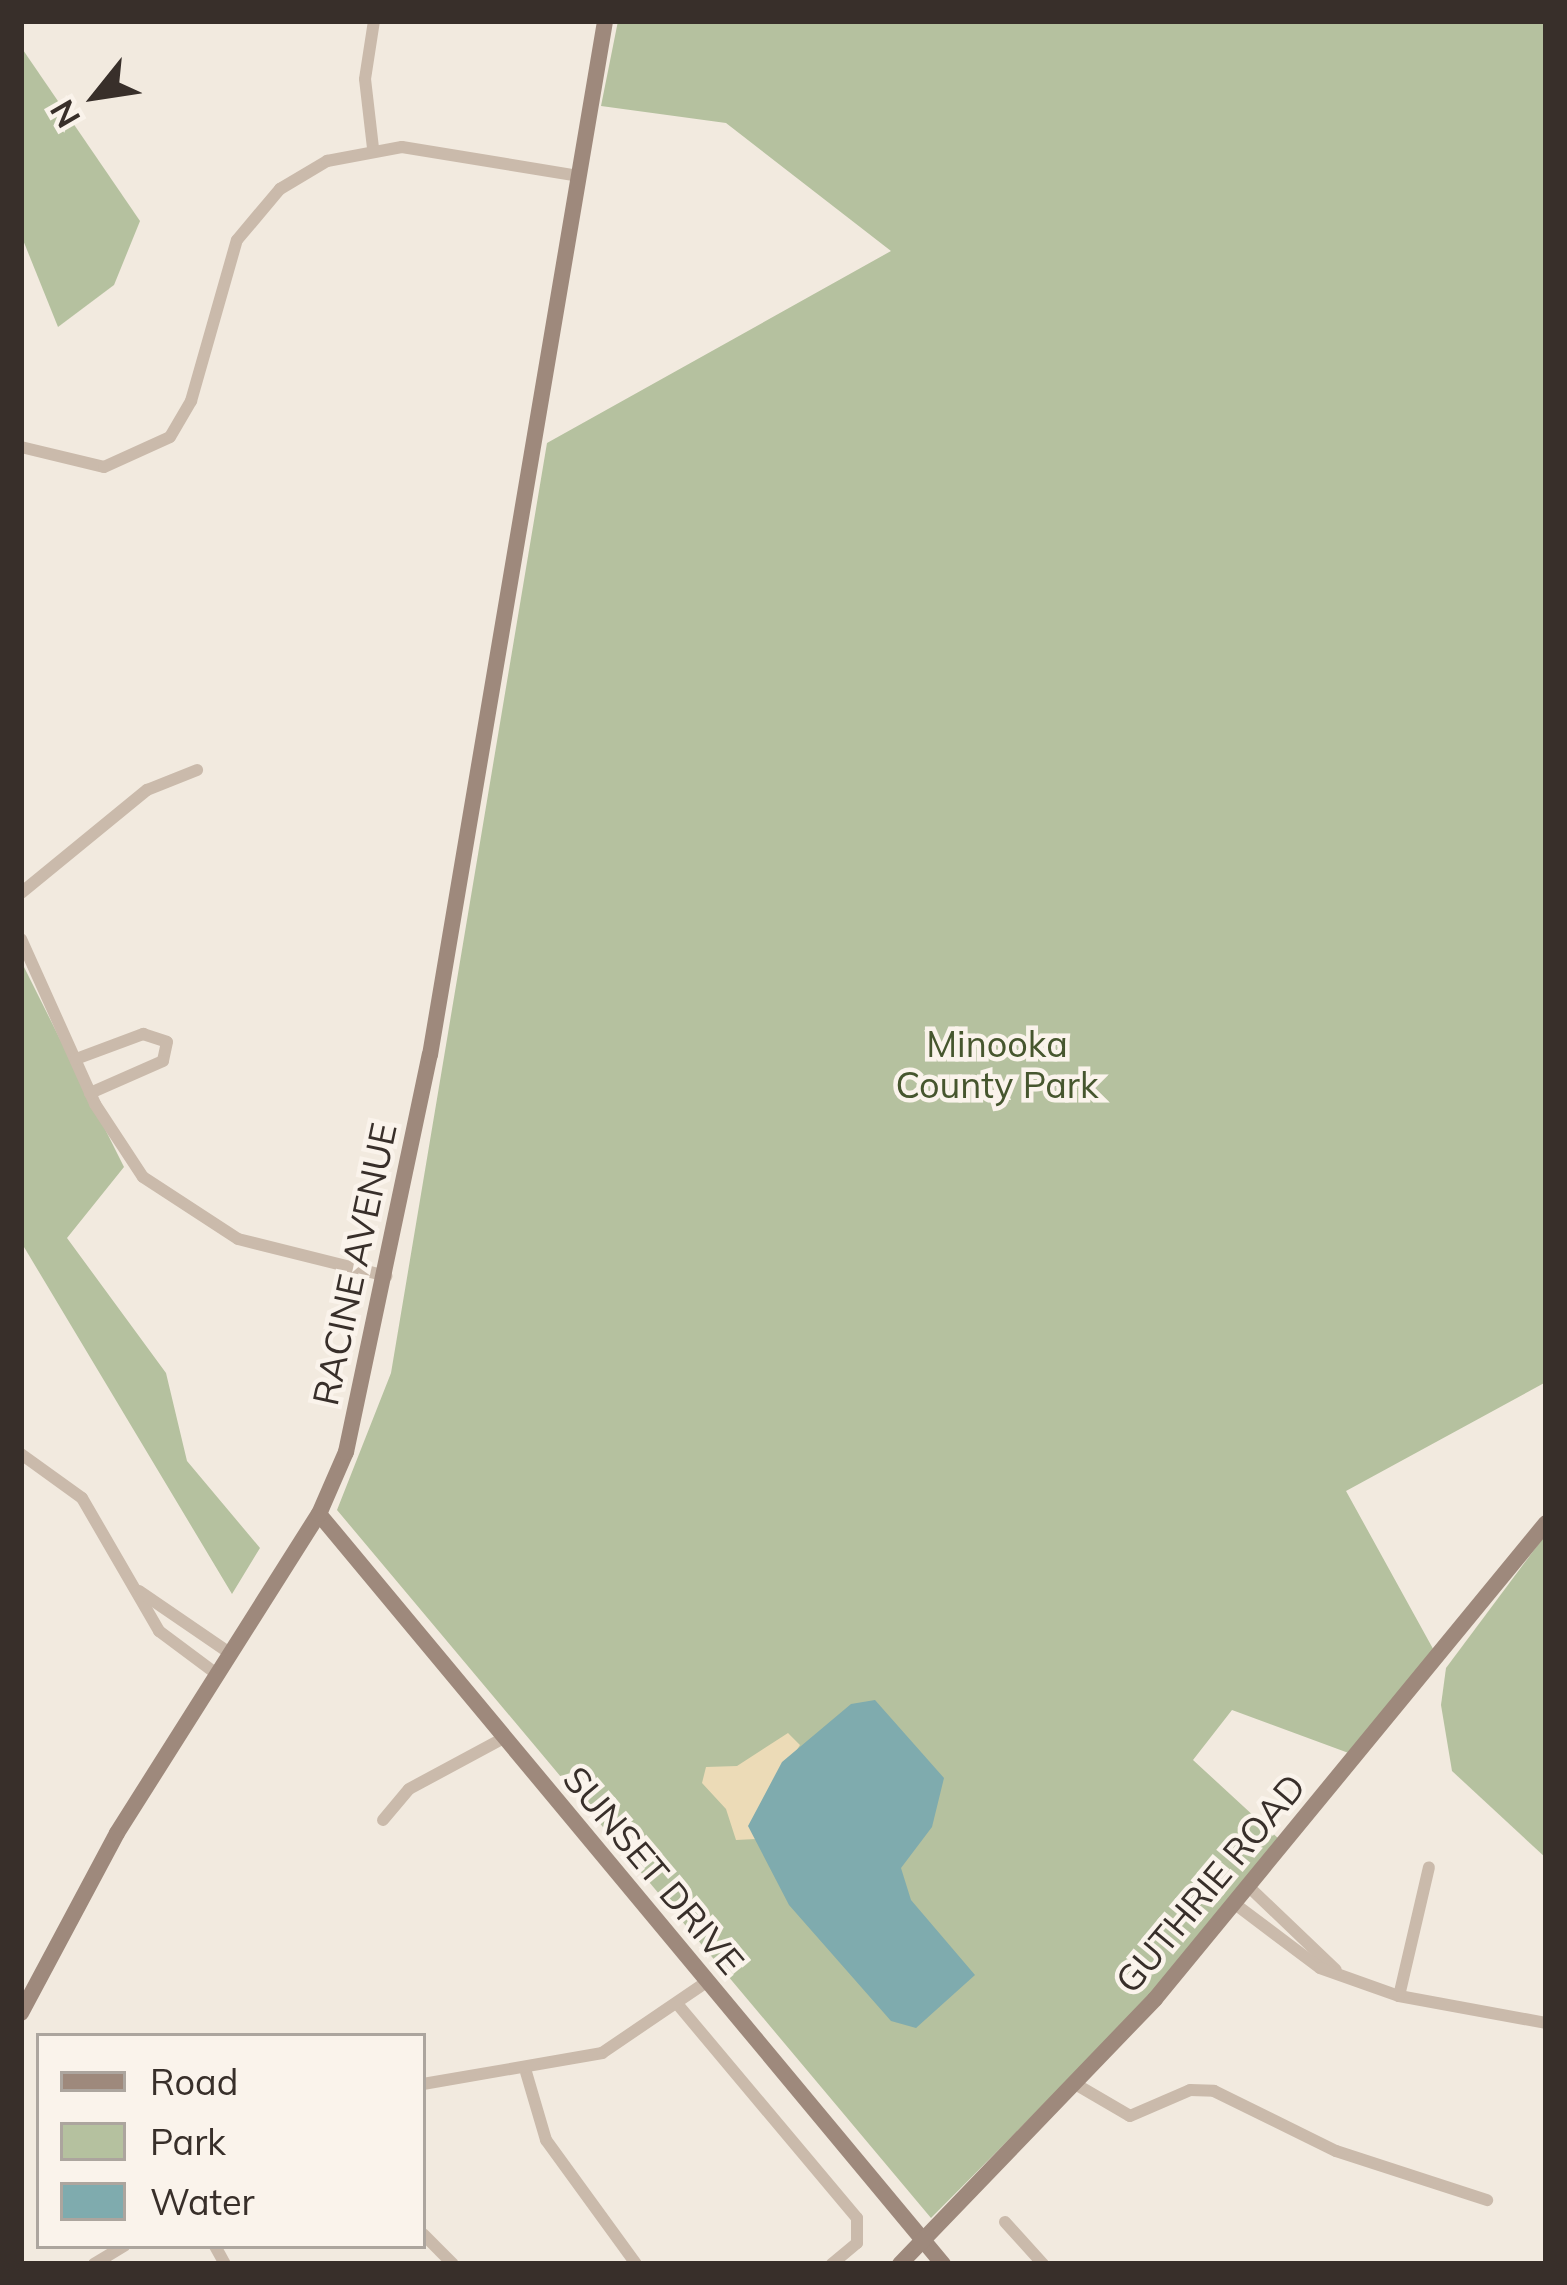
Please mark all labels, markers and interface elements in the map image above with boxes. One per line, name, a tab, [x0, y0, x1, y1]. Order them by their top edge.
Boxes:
north arrow	[36, 36, 156, 156]
text: N	[40, 93, 88, 135]
park label: Minooka County Park	[896, 1021, 1098, 1106]
street label: RACINE AVENUE	[303, 1119, 405, 1409]
street label: SUNSET DRIVE	[555, 1758, 753, 1982]
street label: GUTHRIE ROAD	[1106, 1765, 1314, 2001]
legend	[36, 2033, 426, 2249]
text: Road	[150, 2059, 238, 2104]
text: Park	[150, 2119, 226, 2164]
text: Water	[150, 2179, 255, 2224]

